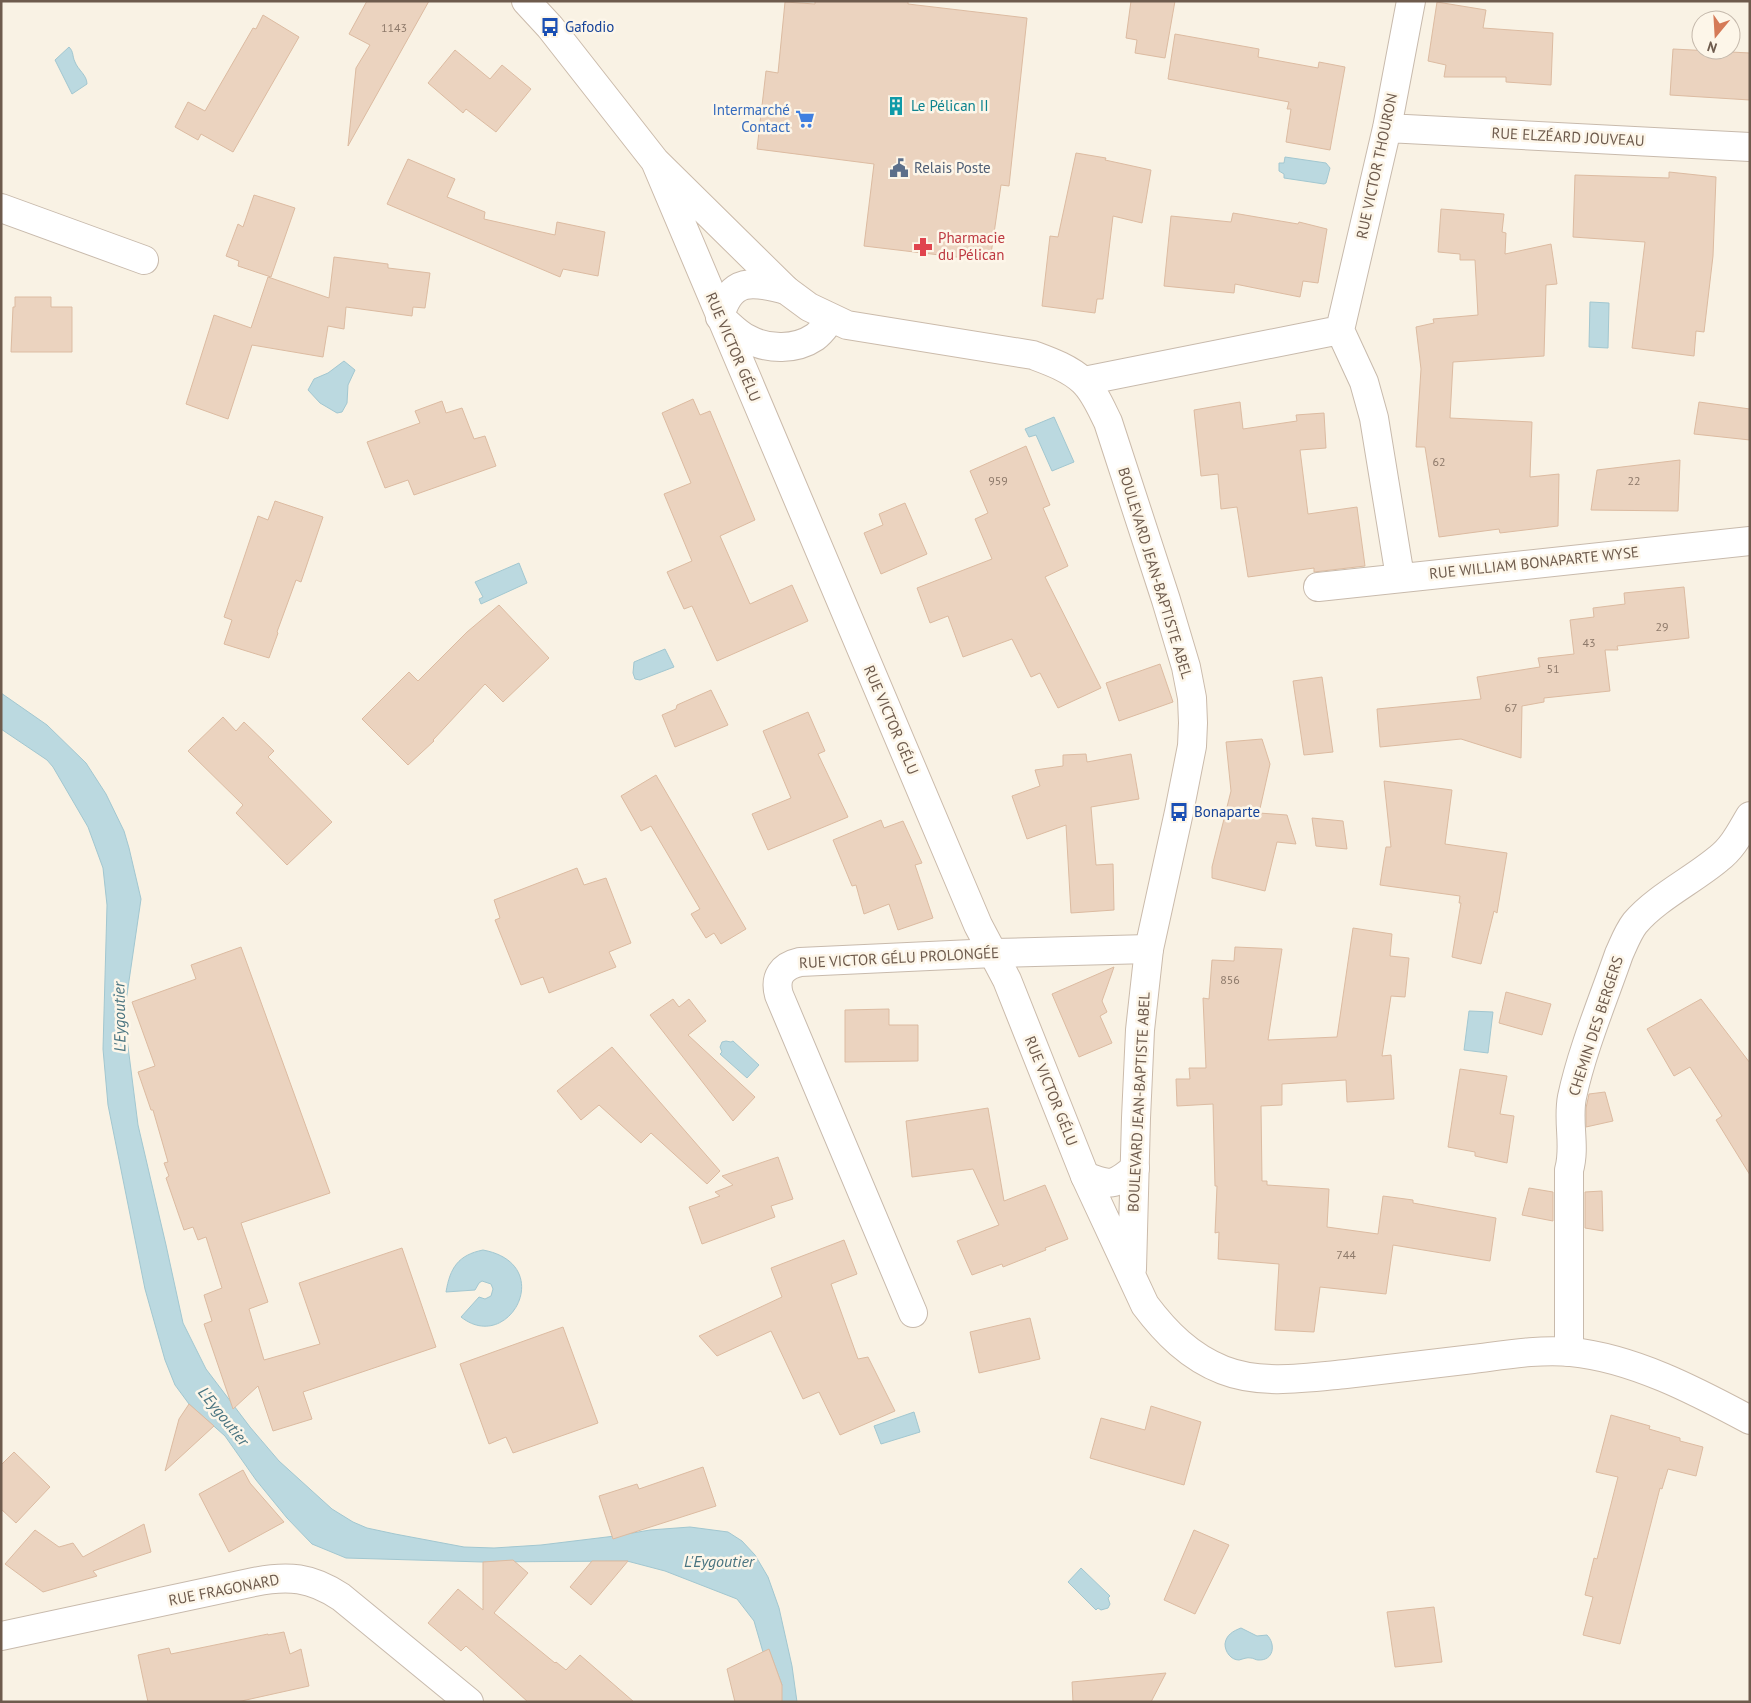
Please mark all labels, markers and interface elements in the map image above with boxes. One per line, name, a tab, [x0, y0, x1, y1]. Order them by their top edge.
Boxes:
north arrow	[1691, 10, 1741, 60]
bus stop icon: Gafodio	[539, 16, 561, 38]
place label: Gafodio	[565, 17, 614, 36]
house number: 1143	[381, 20, 407, 35]
text: N	[1705, 37, 1719, 57]
street label: RUE VICTOR THOURON	[1352, 91, 1401, 241]
building icon: Le Pélican II	[885, 95, 907, 117]
place label: Le Pélican II	[911, 96, 989, 115]
place label: Intermarché Contact	[712, 100, 790, 136]
supermarket icon: Intermarché Contact	[794, 108, 816, 130]
street label: RUE ELZÉARD JOUVEAU	[1491, 123, 1645, 150]
public building icon: Relais Poste	[888, 157, 910, 179]
place label: Relais Poste	[914, 158, 991, 177]
place label: Pharmacie du Pélican	[938, 228, 1005, 264]
pharmacy icon: Pharmacie du Pélican	[912, 236, 934, 258]
street label: RUE VICTOR GÉLU	[702, 289, 765, 404]
house number: 62	[1432, 454, 1446, 469]
street label: BOULEVARD JEAN-BAPTISTE ABEL	[1114, 465, 1197, 681]
house number: 959	[988, 473, 1008, 488]
house number: 22	[1627, 473, 1641, 488]
street label: RUE WILLIAM BONAPARTE WYSE	[1428, 542, 1640, 583]
house number: 29	[1655, 619, 1669, 634]
house number: 43	[1582, 635, 1596, 650]
house number: 51	[1546, 661, 1560, 676]
street label: RUE VICTOR GÉLU	[860, 662, 923, 777]
house number: 67	[1504, 700, 1518, 715]
bus stop icon: Bonaparte	[1168, 801, 1190, 823]
place label: Bonaparte	[1194, 802, 1260, 821]
street label: RUE VICTOR GÉLU PROLONGÉE	[799, 943, 999, 972]
street label: CHEMIN DES BERGERS	[1564, 953, 1627, 1098]
house number: 856	[1220, 972, 1240, 987]
water label: L'Eygoutier	[108, 980, 130, 1052]
street label: BOULEVARD JEAN-BAPTISTE ABEL	[1123, 991, 1154, 1212]
street label: RUE VICTOR GÉLU	[1021, 1033, 1082, 1149]
house number: 744	[1336, 1247, 1356, 1262]
water label: L'Eygoutier	[194, 1382, 255, 1451]
water label: L'Eygoutier	[684, 1551, 756, 1571]
street label: RUE FRAGONARD	[167, 1569, 281, 1610]

